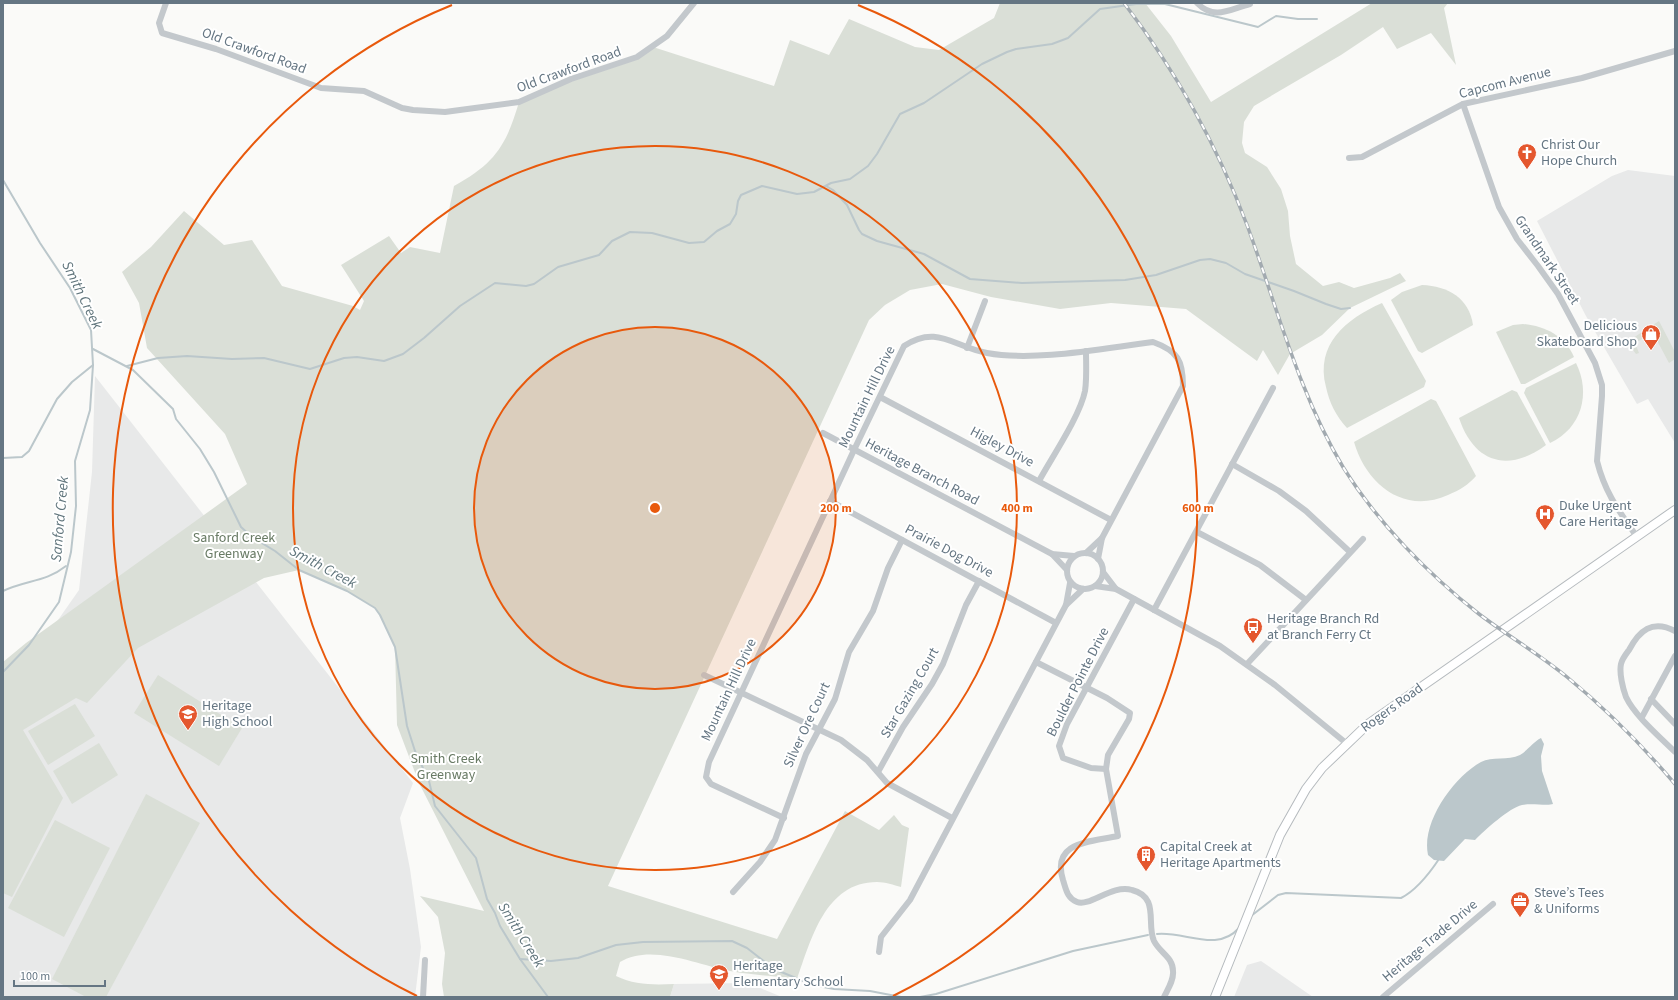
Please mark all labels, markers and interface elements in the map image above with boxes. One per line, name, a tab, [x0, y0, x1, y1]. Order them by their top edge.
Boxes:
street label: Old Crawford Road	[199, 23, 309, 79]
street label: Old Crawford Road	[514, 42, 624, 98]
street label: Capcom Avenue	[1457, 62, 1553, 104]
place label: Christ Our Hope Church	[1541, 135, 1617, 171]
church icon: Christ Our Hope Church	[1516, 142, 1538, 170]
street label: Grandmark Street	[1510, 211, 1585, 309]
water label: Smith Creek	[56, 257, 108, 333]
place label: Delicious Skateboard Shop	[1536, 316, 1637, 352]
shop icon: Delicious Skateboard Shop	[1640, 323, 1662, 351]
street label: Mountain Hill Drive	[834, 343, 900, 451]
street label: Higley Drive	[966, 422, 1038, 472]
street label: Heritage Branch Road	[861, 433, 983, 511]
water label: Sanford Creek	[46, 474, 74, 563]
place label: Duke Urgent Care Heritage	[1559, 496, 1638, 532]
text: 200 m	[820, 500, 852, 517]
text: 400 m	[1001, 500, 1033, 517]
text: 600 m	[1182, 500, 1214, 517]
centre of rings	[648, 501, 662, 515]
hospital icon: Duke Urgent Care Heritage	[1534, 503, 1556, 531]
street label: Prairie Dog Drive	[901, 519, 997, 583]
park label: Sanford Creek Greenway	[193, 528, 275, 564]
water label: Smith Creek	[286, 540, 361, 594]
place label: Heritage Branch Rd at Branch Ferry Ct	[1267, 609, 1379, 645]
bus stop icon: Heritage Branch Rd at Branch Ferry Ct	[1242, 616, 1264, 644]
street label: Boulder Pointe Drive	[1042, 624, 1114, 740]
street label: Mountain Hill Drive	[696, 635, 762, 745]
street label: Star Gazing Court	[876, 644, 944, 742]
street label: Silver Ore Court	[778, 679, 836, 771]
street label: Rogers Road	[1357, 679, 1427, 737]
place label: Heritage High School	[202, 696, 273, 732]
school or university icon: Heritage High School	[177, 703, 199, 731]
park label: Smith Creek Greenway	[410, 749, 482, 785]
place label: Capital Creek at Heritage Apartments	[1160, 837, 1281, 873]
building icon: Capital Creek at Heritage Apartments	[1135, 844, 1157, 872]
place label: Steve’s Tees & Uniforms	[1534, 883, 1604, 919]
office icon: Steve’s Tees & Uniforms	[1509, 890, 1531, 918]
street label: Heritage Trade Drive	[1378, 895, 1482, 987]
water label: Smith Creek	[493, 898, 550, 973]
place label: Heritage Elementary School	[733, 956, 844, 992]
scale bar	[14, 962, 105, 988]
school or university icon: Heritage Elementary School	[708, 963, 730, 991]
text: 100 m	[20, 968, 50, 985]

